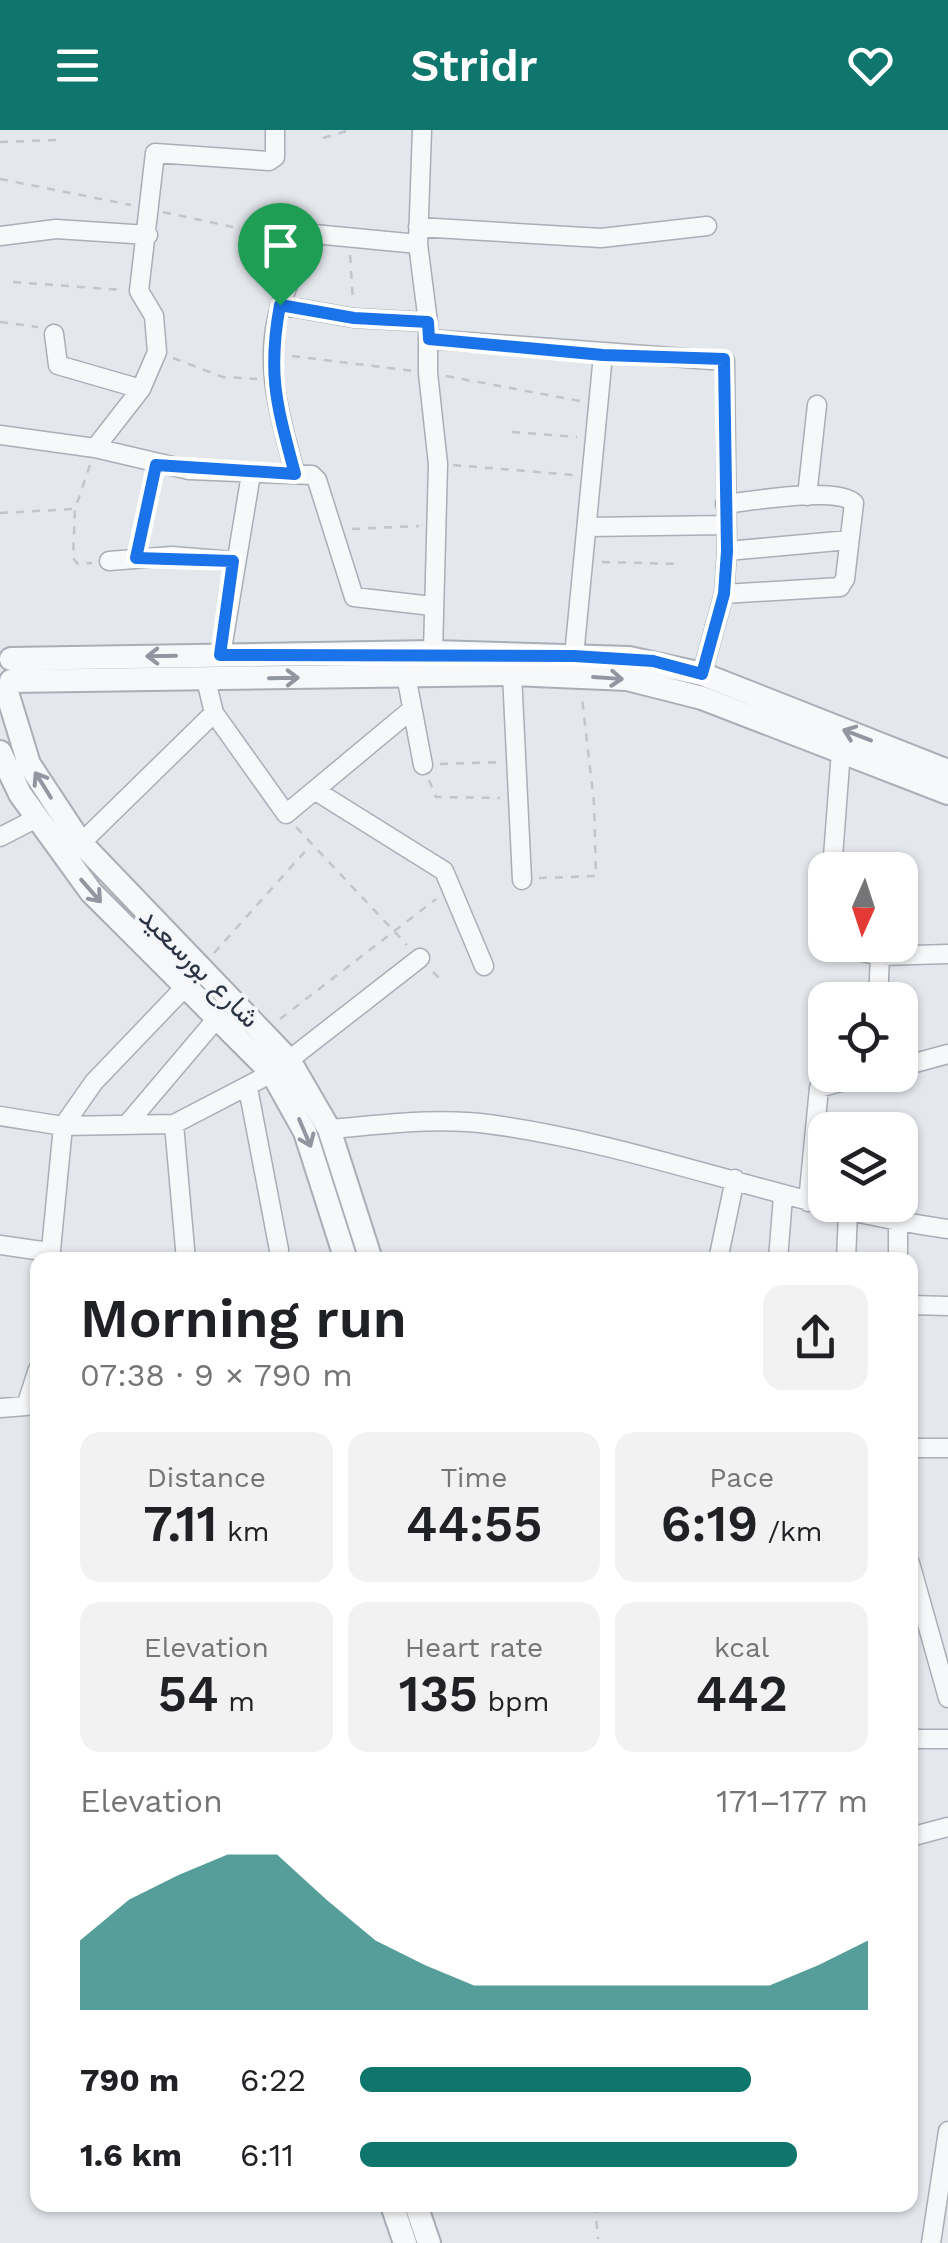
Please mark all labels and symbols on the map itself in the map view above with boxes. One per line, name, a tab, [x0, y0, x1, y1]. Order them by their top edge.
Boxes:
pin	[238, 203, 323, 306]
one-way arrow	[145, 646, 178, 666]
one-way arrow	[267, 669, 299, 688]
one-way arrow	[592, 669, 624, 688]
one-way arrow	[842, 725, 873, 743]
one-way arrow	[32, 771, 53, 800]
north arrow	[808, 852, 918, 962]
one-way arrow	[80, 878, 103, 903]
street label: شارع بورسعيد	[131, 900, 267, 1036]
one-way arrow	[297, 1117, 315, 1148]

